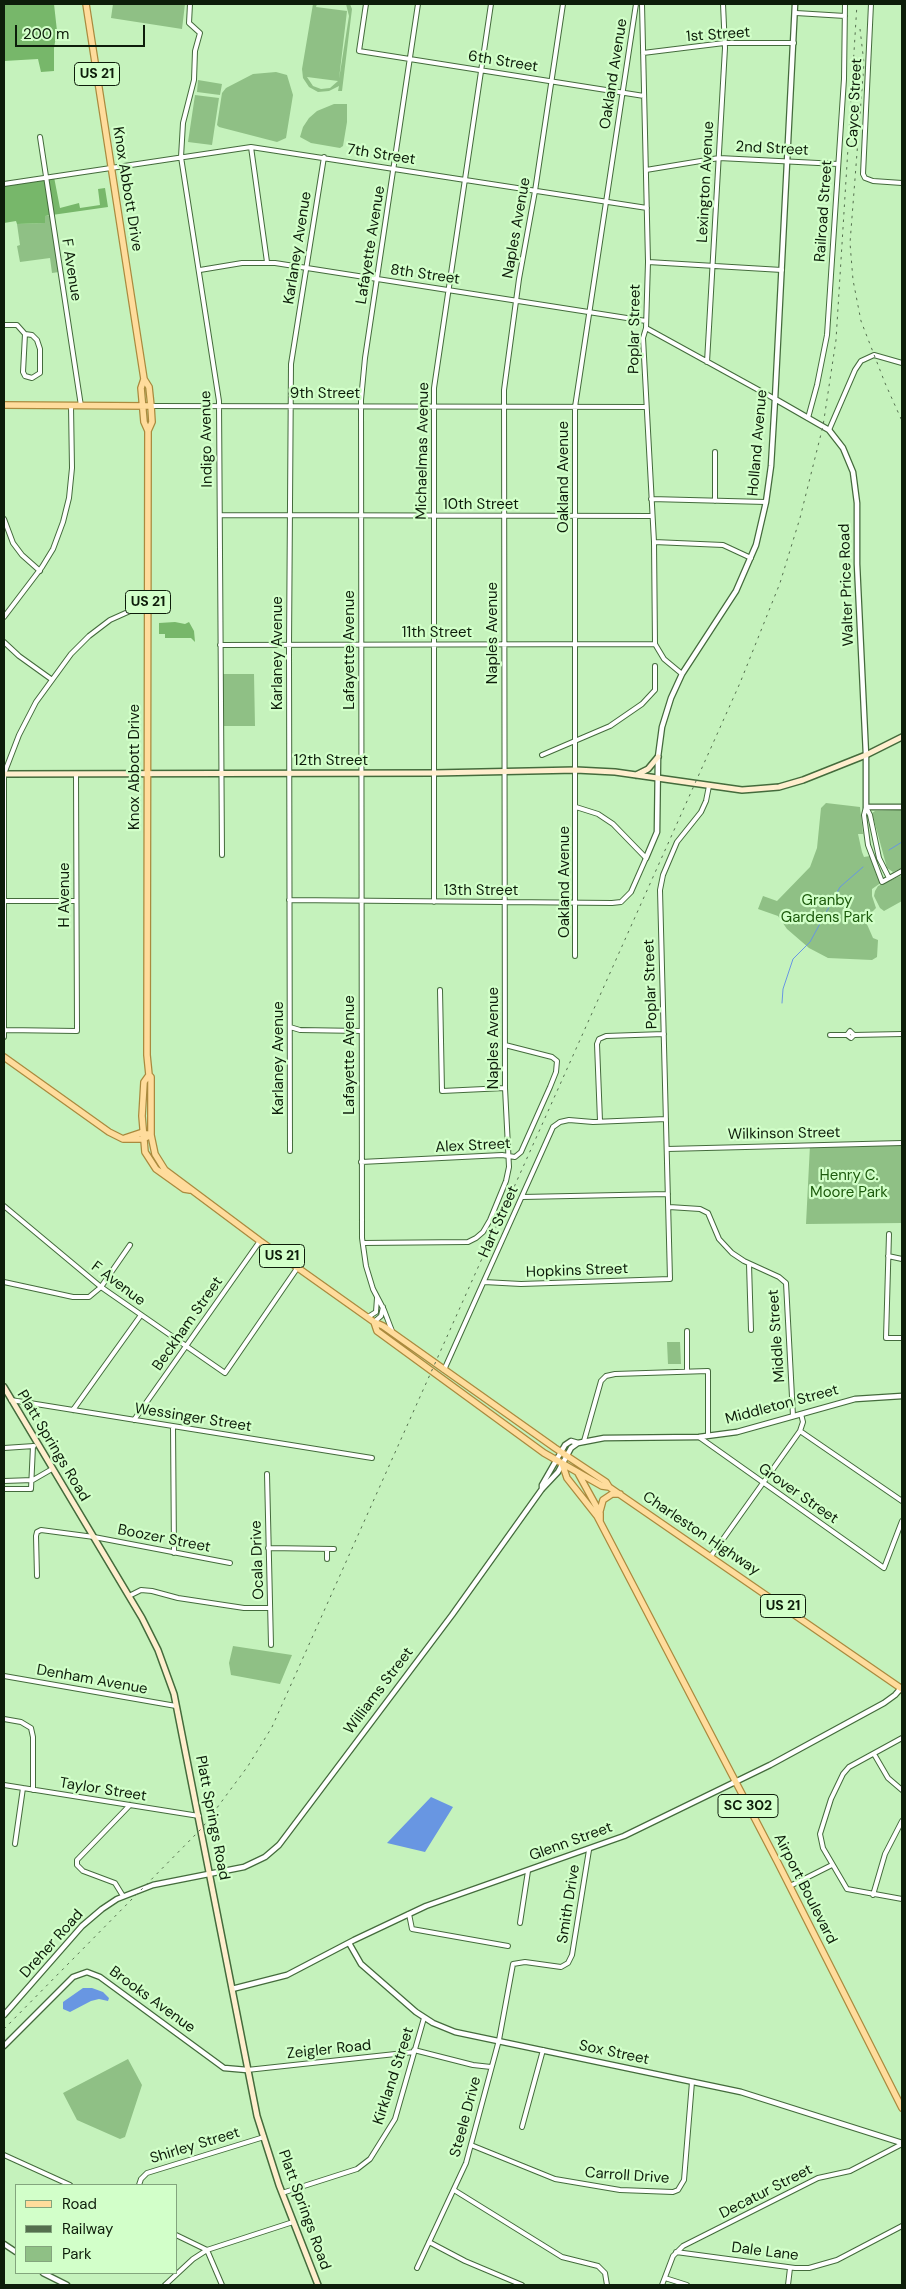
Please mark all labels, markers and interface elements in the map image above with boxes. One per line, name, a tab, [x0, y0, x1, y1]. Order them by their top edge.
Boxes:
scale bar	[18, 15, 148, 47]
street label: Oakland Avenue	[596, 17, 632, 131]
text: 200 m	[23, 24, 69, 44]
street label: 1st Street	[685, 24, 751, 46]
street label: 6th Street	[467, 48, 539, 76]
street label: Cayce Street	[844, 58, 866, 148]
road number: US 21	[74, 62, 120, 86]
street label: Lexington Avenue	[694, 121, 718, 243]
street label: Knox Abbott Drive	[108, 125, 146, 253]
street label: 2nd Street	[735, 138, 809, 160]
street label: 7th Street	[346, 141, 416, 169]
street label: Railroad Street	[811, 159, 837, 263]
street label: Naples Avenue	[499, 176, 535, 280]
street label: Lafayette Avenue	[353, 184, 389, 306]
street label: Karlaney Avenue	[280, 190, 316, 306]
street label: F Avenue	[57, 237, 85, 303]
street label: 8th Street	[389, 261, 461, 289]
street label: Poplar Street	[625, 284, 645, 374]
street label: Michaelmas Avenue	[413, 382, 433, 520]
street label: 9th Street	[290, 385, 360, 403]
street label: Holland Avenue	[744, 389, 772, 497]
street label: Indigo Avenue	[197, 390, 217, 488]
street label: Oakland Avenue	[555, 421, 573, 533]
street label: 10th Street	[443, 496, 519, 514]
street label: Walter Price Road	[836, 523, 858, 647]
street label: Naples Avenue	[484, 582, 502, 684]
road number: US 21	[126, 590, 170, 614]
street label: Lafayette Avenue	[341, 590, 359, 710]
street label: Karlaney Avenue	[269, 596, 287, 710]
street label: 11th Street	[402, 624, 472, 642]
street label: Knox Abbott Drive	[126, 704, 144, 830]
street label: 12th Street	[294, 752, 368, 770]
street label: Oakland Avenue	[556, 826, 574, 938]
street label: H Avenue	[56, 862, 74, 928]
street label: 13th Street	[444, 882, 518, 900]
park label: Granby Gardens Park	[781, 892, 873, 927]
street label: Poplar Street	[640, 939, 662, 1029]
street label: Naples Avenue	[485, 987, 503, 1089]
street label: Lafayette Avenue	[341, 995, 359, 1115]
street label: Karlaney Avenue	[270, 1001, 288, 1115]
street label: Wilkinson Street	[727, 1124, 841, 1144]
street label: Alex Street	[435, 1135, 511, 1157]
park label: Henry C. Moore Park	[810, 1167, 888, 1202]
street label: Hart Street	[475, 1183, 523, 1261]
road number: US 21	[260, 1244, 304, 1268]
street label: F Avenue	[87, 1258, 149, 1310]
street label: Hopkins Street	[526, 1260, 628, 1282]
street label: Beckham Street	[149, 1274, 227, 1374]
street label: Middle Street	[765, 1289, 789, 1383]
street label: Middleton Street	[723, 1381, 841, 1429]
street label: Platt Springs Road	[13, 1387, 93, 1505]
street label: Wessinger Street	[133, 1400, 253, 1436]
street label: Grover Street	[755, 1460, 841, 1528]
street label: Charleston Highway	[639, 1488, 763, 1580]
street label: Ocala Drive	[248, 1520, 268, 1600]
street label: Boozer Street	[116, 1521, 212, 1557]
road number: US 21	[760, 1594, 806, 1618]
street label: Williams Street	[341, 1644, 417, 1738]
street label: Denham Avenue	[35, 1661, 149, 1699]
street label: Platt Springs Road	[191, 1754, 233, 1882]
street label: Taylor Street	[58, 1774, 148, 1806]
road number: SC 302	[718, 1794, 778, 1818]
street label: Glenn Street	[527, 1819, 615, 1865]
street label: Airport Boulevard	[769, 1831, 841, 1947]
street label: Smith Drive	[554, 1863, 584, 1945]
street label: Dreher Road	[17, 1906, 87, 1982]
street label: Brooks Avenue	[106, 1963, 198, 2037]
street label: Kirkland Street	[370, 2025, 418, 2127]
street label: Zeigler Road	[286, 2037, 372, 2063]
street label: Sox Street	[577, 2037, 651, 2069]
street label: Steele Drive	[447, 2075, 485, 2159]
street label: Shirley Street	[148, 2124, 242, 2168]
street label: Platt Springs Road	[274, 2148, 334, 2272]
street label: Decatur Street	[717, 2161, 815, 2223]
street label: Carroll Drive	[584, 2164, 670, 2188]
legend	[15, 2184, 178, 2274]
text: Road	[62, 2194, 97, 2214]
text: Railway	[62, 2219, 113, 2239]
street label: Dale Lane	[730, 2239, 800, 2265]
text: Park	[62, 2244, 92, 2264]

